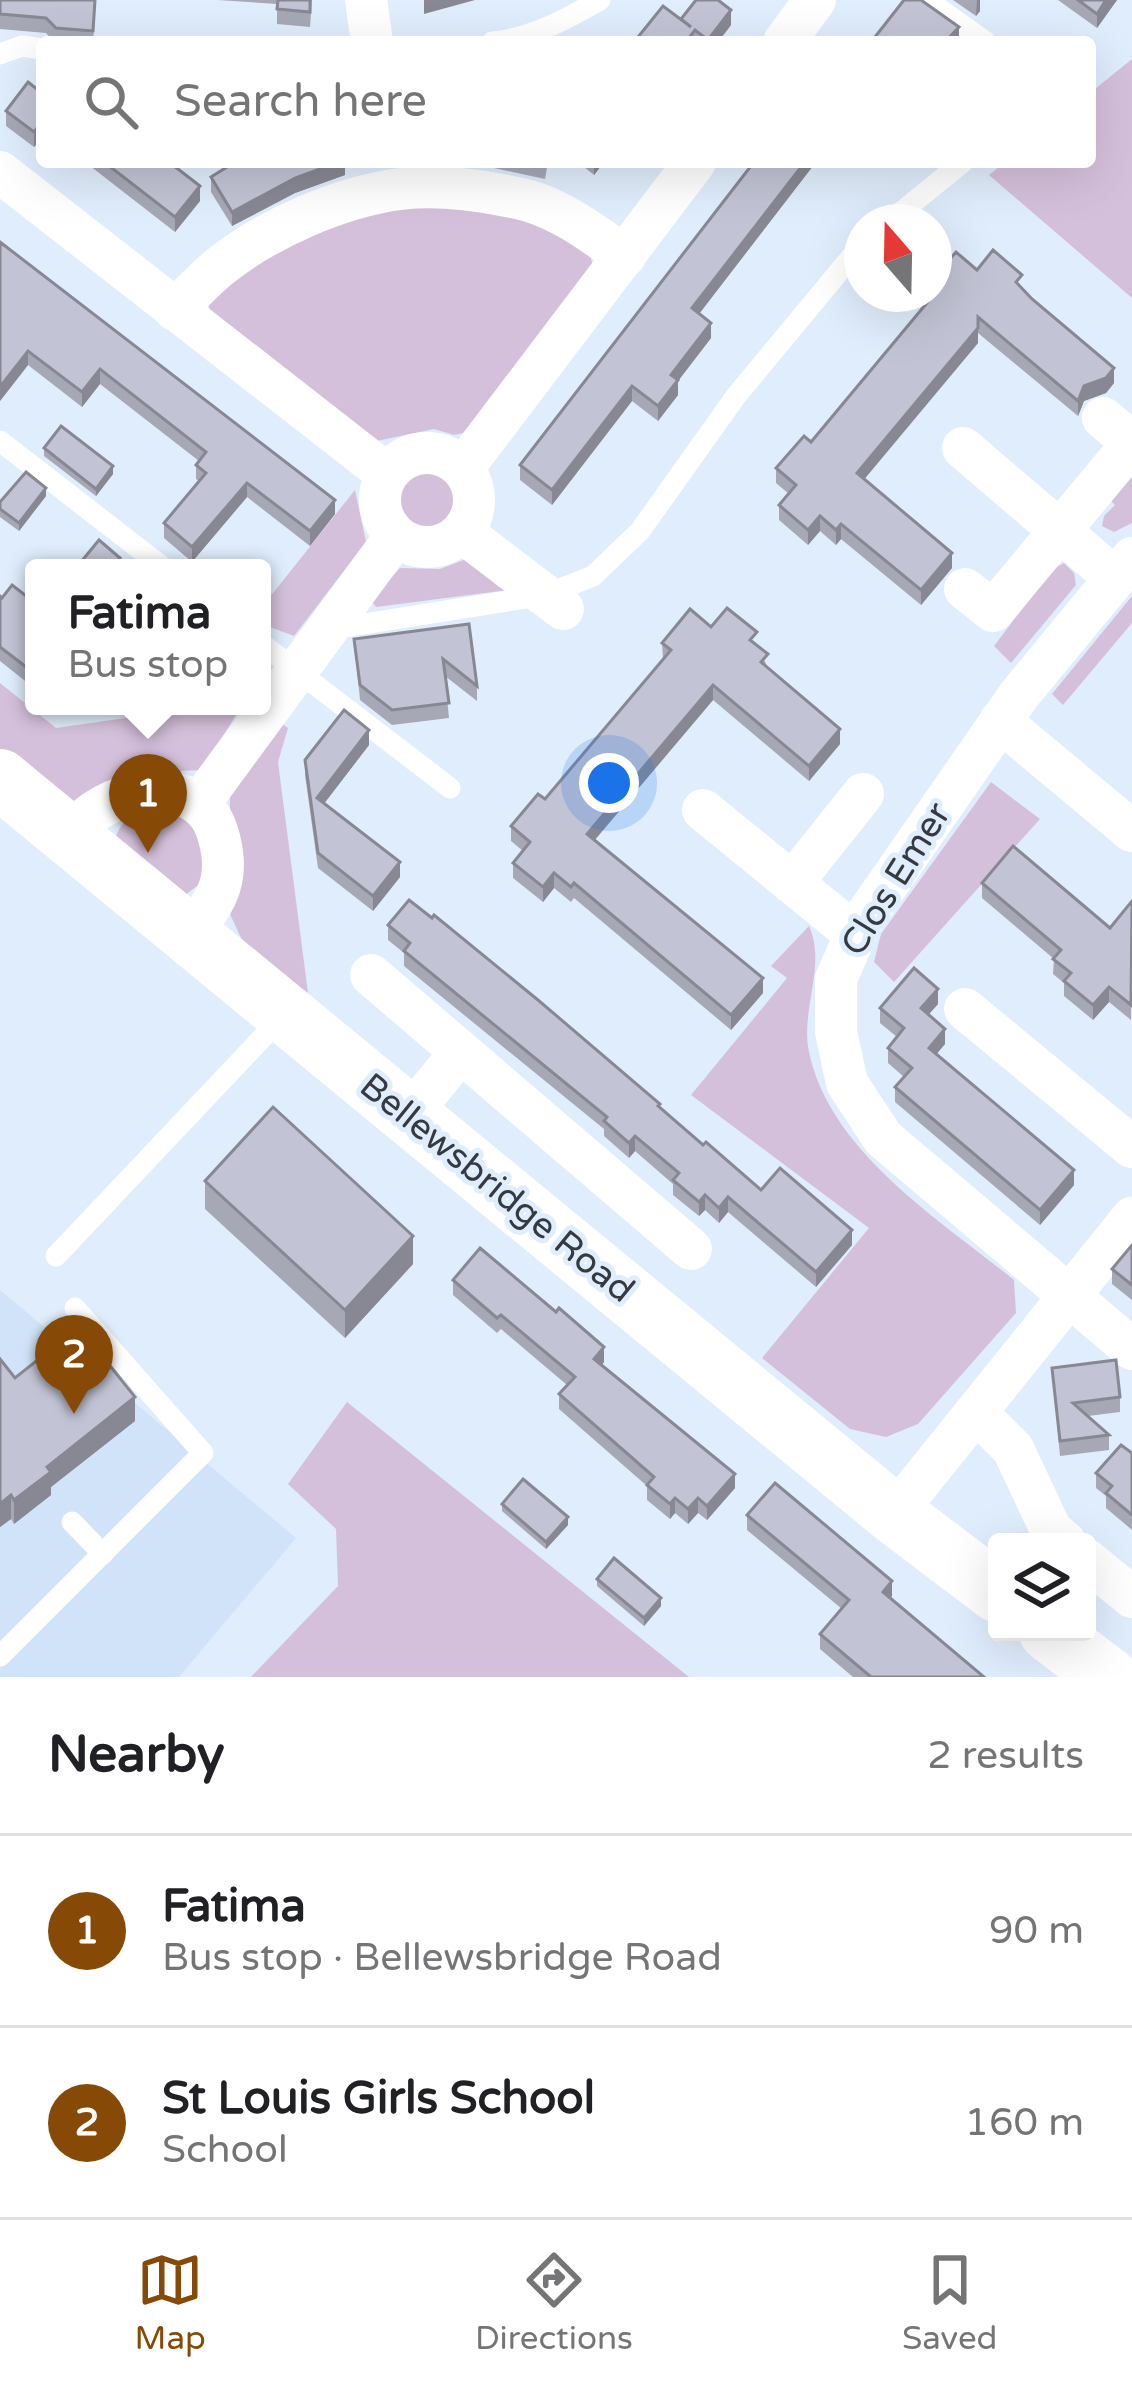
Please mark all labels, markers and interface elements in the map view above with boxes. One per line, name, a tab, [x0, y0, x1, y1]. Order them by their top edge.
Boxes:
search box	[36, 36, 1096, 168]
icon: search	[78, 69, 144, 135]
text: Search here	[174, 75, 427, 129]
north arrow	[844, 204, 952, 312]
popup	[25, 559, 271, 715]
text: Fatima	[68, 587, 211, 641]
text: Bus stop	[68, 641, 228, 688]
your location	[579, 753, 639, 813]
pin: 1	[109, 754, 187, 853]
street label: Clos Emer	[832, 794, 960, 964]
street label: Bellewsbridge Road	[351, 1064, 643, 1312]
pin: 2	[35, 1315, 113, 1414]
map controls	[988, 1533, 1096, 1641]
button: layers	[988, 1533, 1096, 1641]
text: Nearby	[48, 1724, 225, 1786]
text: 2 results	[927, 1732, 1084, 1779]
text: Fatima	[162, 1880, 306, 1934]
text: 1	[75, 1907, 99, 1954]
text: 90 m	[989, 1907, 1084, 1954]
text: Bus stop · Bellewsbridge Road	[162, 1934, 722, 1981]
text: St Louis Girls School	[162, 2072, 595, 2126]
text: 2	[75, 2099, 99, 2146]
text: 160 m	[965, 2099, 1084, 2146]
text: School	[162, 2126, 288, 2173]
tab: Map	[135, 2247, 206, 2358]
tab: Directions	[475, 2247, 633, 2358]
tab: Saved	[902, 2247, 997, 2358]

